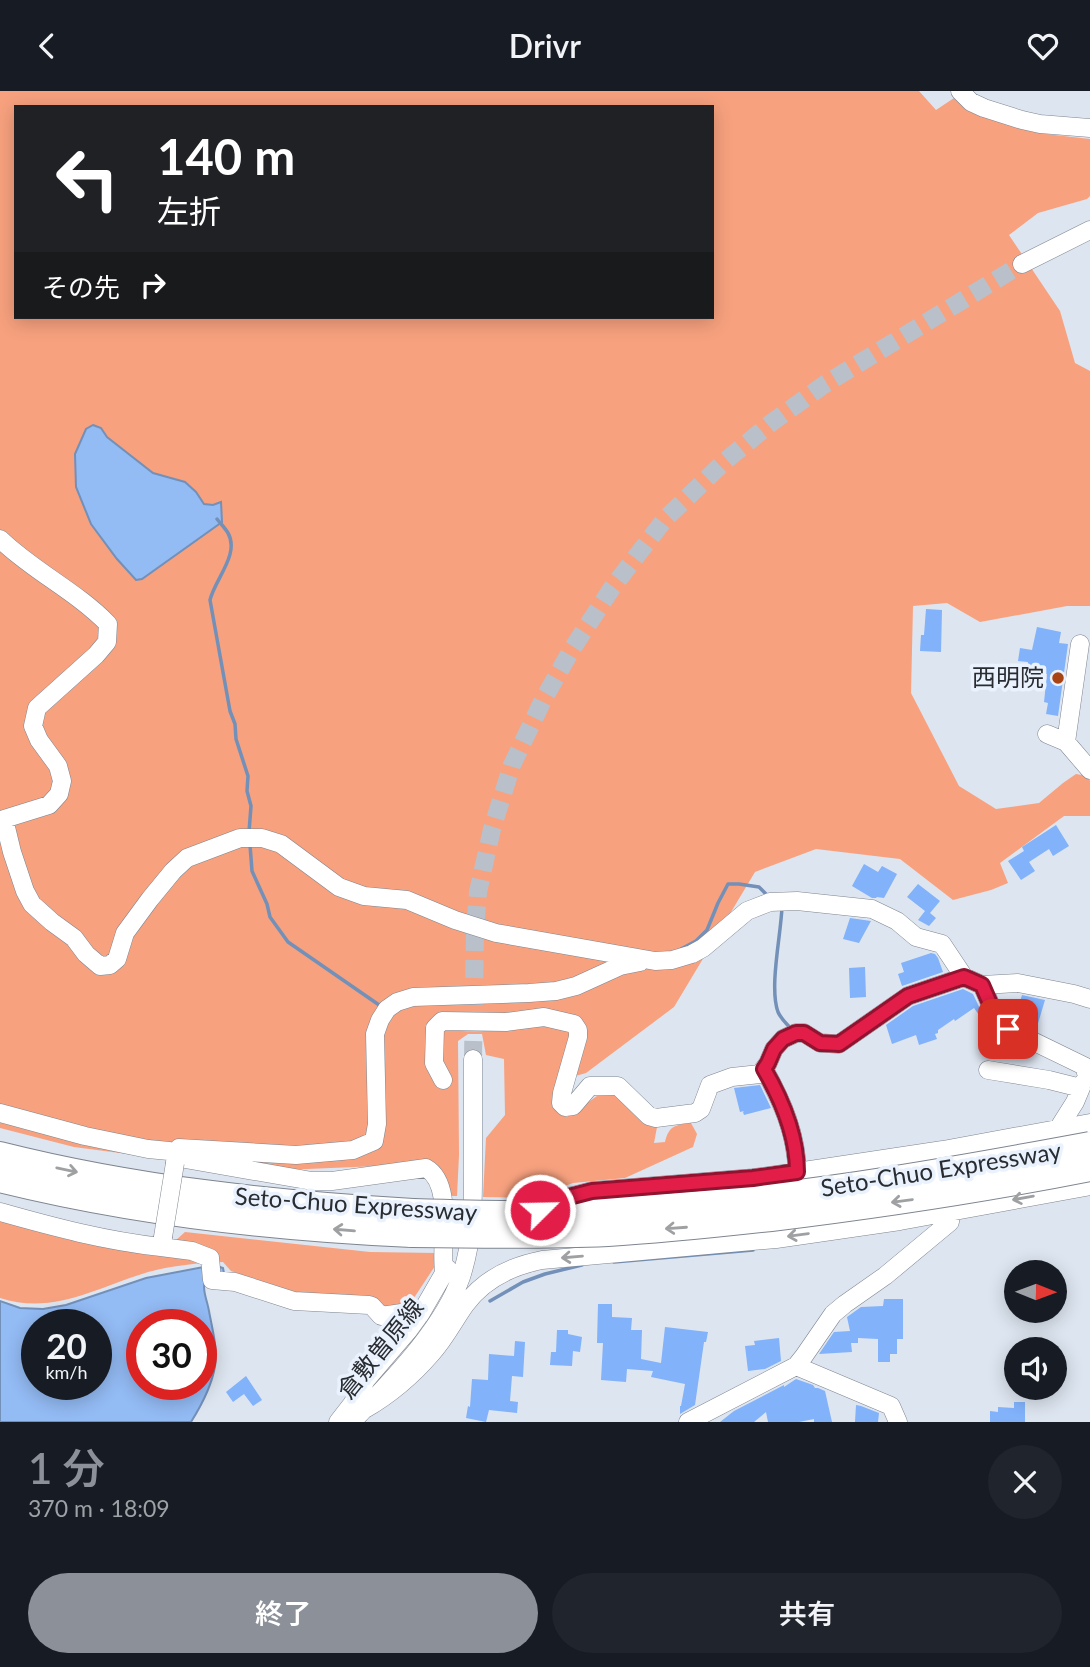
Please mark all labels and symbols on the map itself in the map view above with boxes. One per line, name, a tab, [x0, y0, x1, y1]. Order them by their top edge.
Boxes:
place label: 西明院	[972, 662, 1044, 691]
marker: 西明院	[1050, 670, 1066, 686]
pin	[978, 999, 1038, 1059]
street label: Seto-Chuo Expressway	[819, 1135, 1064, 1202]
one-way arrow	[55, 1163, 78, 1177]
position arrow	[503, 1173, 577, 1247]
street label: Seto-Chuo Expressway	[234, 1181, 479, 1226]
one-way arrow	[1012, 1192, 1035, 1206]
one-way arrow	[891, 1195, 914, 1208]
one-way arrow	[665, 1222, 688, 1235]
one-way arrow	[333, 1223, 356, 1236]
one-way arrow	[788, 1229, 810, 1242]
one-way arrow	[561, 1251, 584, 1264]
north arrow	[1004, 1260, 1068, 1323]
street label: 倉敷曽原線	[331, 1292, 429, 1404]
speed limit sign: 30	[126, 1309, 217, 1400]

